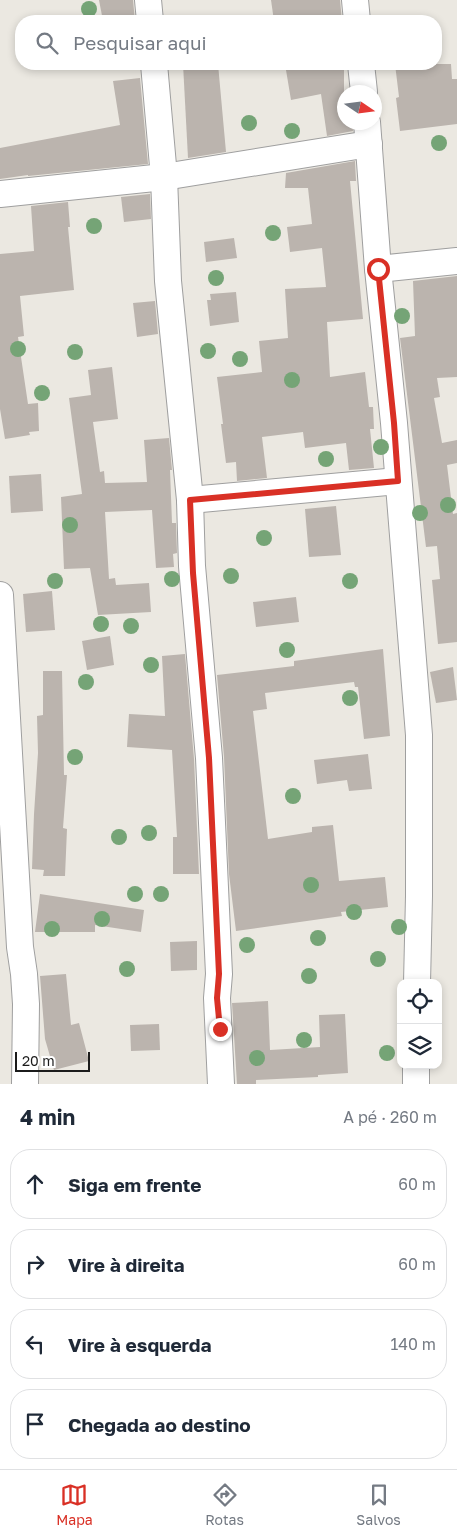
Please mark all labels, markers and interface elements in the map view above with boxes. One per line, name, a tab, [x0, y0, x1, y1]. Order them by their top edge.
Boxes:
search box	[15, 15, 442, 70]
icon: search	[33, 29, 61, 57]
text: Pesquisar aqui	[73, 31, 207, 54]
north arrow	[337, 85, 382, 130]
route start	[367, 258, 390, 281]
map controls	[397, 979, 442, 1069]
button: locate	[397, 979, 442, 1024]
route end	[209, 1018, 232, 1041]
button: layers	[397, 1024, 442, 1069]
scale bar	[15, 1049, 90, 1072]
text: 20 m	[22, 1052, 55, 1069]
text: 4 min	[20, 1104, 75, 1130]
text: A pé · 260 m	[343, 1107, 437, 1127]
icon: ahead	[21, 1170, 49, 1198]
text: Siga em frente	[68, 1173, 202, 1196]
text: 60 m	[398, 1174, 436, 1194]
icon: right	[21, 1250, 49, 1278]
text: Vire à direita	[68, 1253, 185, 1276]
text: 60 m	[398, 1254, 436, 1274]
icon: left	[21, 1330, 49, 1358]
text: Vire à esquerda	[68, 1333, 211, 1356]
text: 140 m	[390, 1334, 436, 1354]
icon: arrive	[21, 1410, 49, 1438]
text: Chegada ao destino	[68, 1413, 251, 1436]
tab: Mapa	[56, 1481, 93, 1528]
tab: Rotas	[205, 1481, 244, 1528]
tab: Salvos	[356, 1481, 401, 1528]

